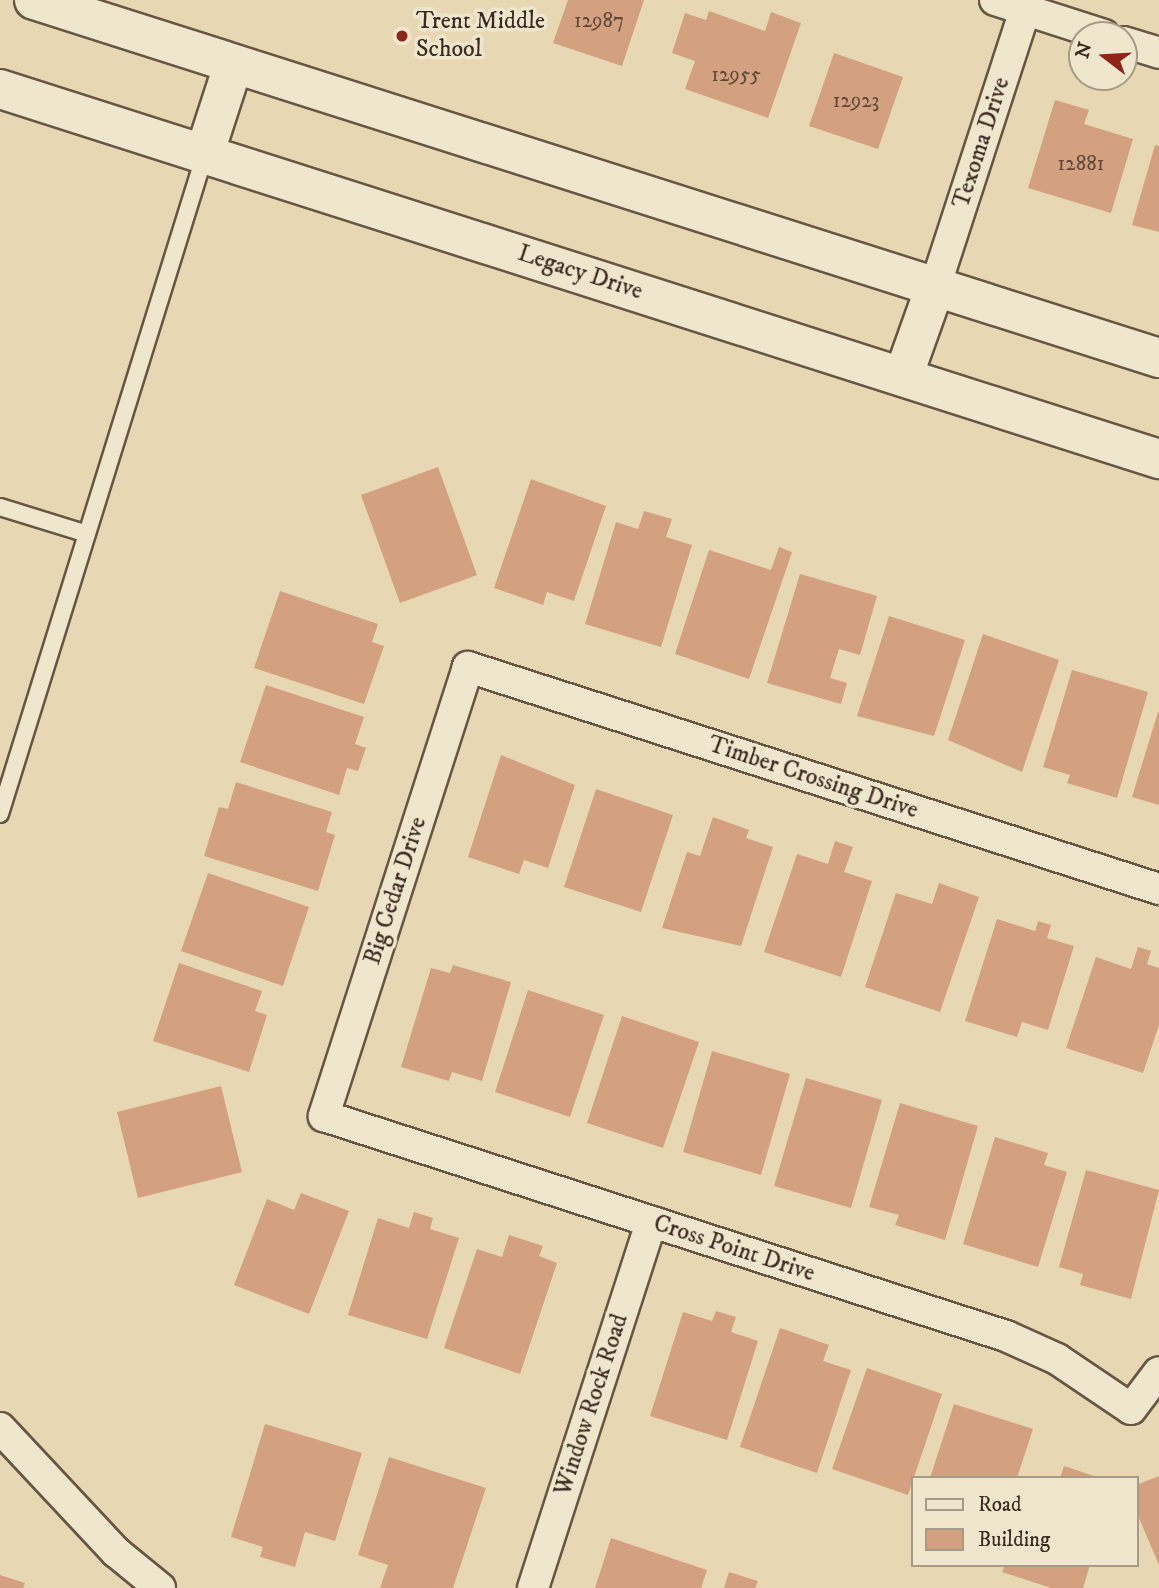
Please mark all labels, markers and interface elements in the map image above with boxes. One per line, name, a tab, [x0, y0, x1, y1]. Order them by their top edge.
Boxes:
place label: Trent Middle School	[416, 8, 545, 64]
house number: 12987	[574, 8, 624, 34]
north arrow	[1068, 21, 1138, 91]
marker: Trent Middle School	[394, 28, 410, 44]
text: N	[1071, 39, 1098, 61]
house number: 12955	[711, 62, 761, 88]
street label: Texoma Drive	[947, 74, 1017, 212]
house number: 12923	[833, 88, 879, 114]
house number: 12881	[1058, 151, 1104, 177]
street label: Legacy Drive	[514, 239, 646, 307]
street label: Timber Crossing Drive	[704, 730, 922, 826]
street label: Big Cedar Drive	[359, 813, 433, 969]
street label: Cross Point Drive	[650, 1209, 818, 1289]
street label: Window Rock Road	[549, 1311, 635, 1499]
legend	[911, 1476, 1138, 1567]
text: Road	[978, 1492, 1022, 1518]
text: Building	[978, 1527, 1050, 1553]

